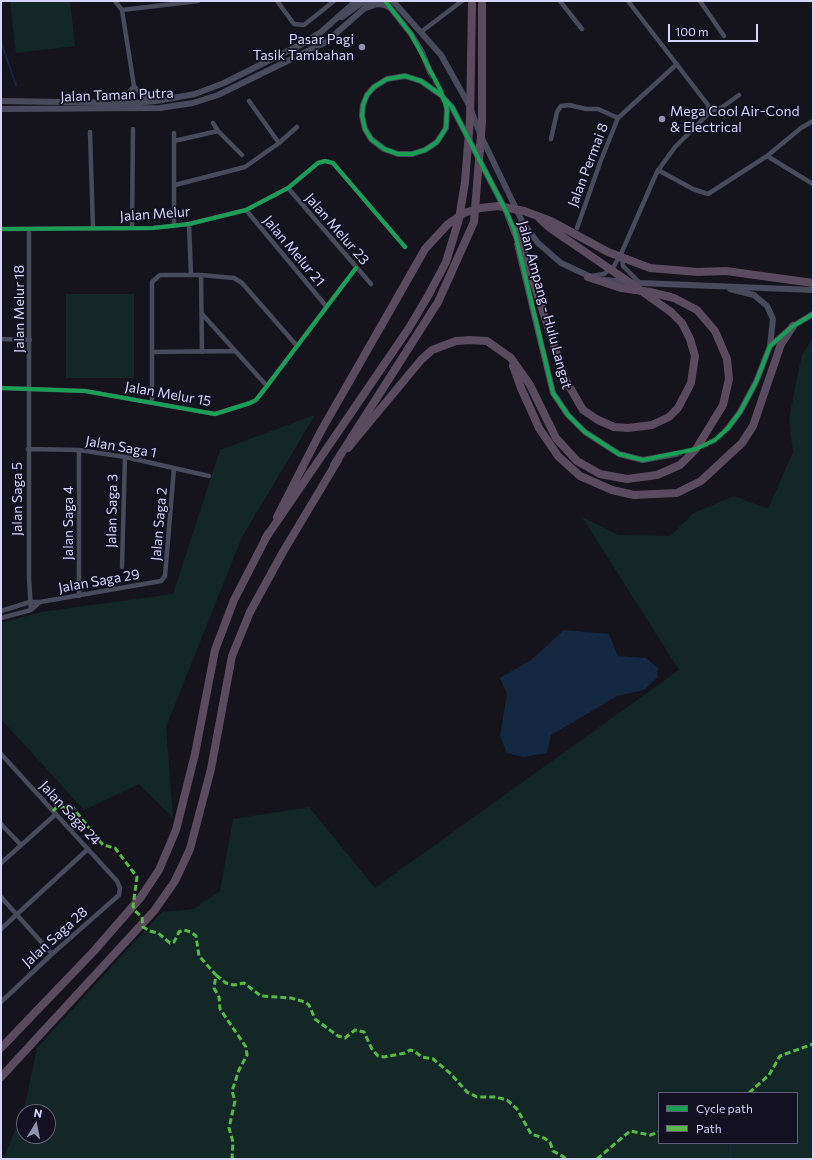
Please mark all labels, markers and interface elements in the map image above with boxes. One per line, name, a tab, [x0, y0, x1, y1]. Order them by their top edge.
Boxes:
scale bar	[670, 16, 760, 42]
text: 100 m	[675, 24, 709, 38]
place label: Pasar Pagi Tasik Tambahan	[252, 31, 354, 64]
marker: Pasar Pagi Tasik Tambahan	[357, 42, 367, 52]
street label: Jalan Taman Putra	[60, 85, 174, 105]
place label: Mega Cool Air-Cond & Electrical	[670, 103, 800, 136]
marker: Mega Cool Air-Cond & Electrical	[657, 114, 667, 124]
street label: Jalan Permai 8	[564, 121, 612, 209]
street label: Jalan Melur 23	[301, 190, 373, 268]
street label: Jalan Melur	[119, 203, 191, 225]
street label: Jalan Melur 21	[260, 212, 328, 290]
street label: Jalan Ampang - Hulu Langat	[514, 219, 576, 391]
street label: Jalan Melur 18	[11, 265, 27, 353]
street label: Jalan Melur 15	[124, 378, 212, 410]
street label: Jalan Saga 1	[84, 432, 158, 462]
street label: Jalan Saga 5	[9, 462, 25, 536]
street label: Jalan Saga 3	[103, 474, 121, 548]
street label: Jalan Saga 4	[60, 486, 76, 560]
street label: Jalan Saga 2	[147, 487, 171, 561]
street label: Jalan Saga 29	[57, 566, 141, 596]
street label: Jalan Saga 24	[36, 777, 104, 849]
street label: Jalan Saga 28	[19, 903, 91, 971]
legend	[658, 1092, 798, 1144]
text: Cycle path	[696, 1101, 753, 1115]
north arrow	[16, 1104, 56, 1144]
text: N	[33, 1106, 43, 1120]
text: Path	[696, 1121, 722, 1135]

